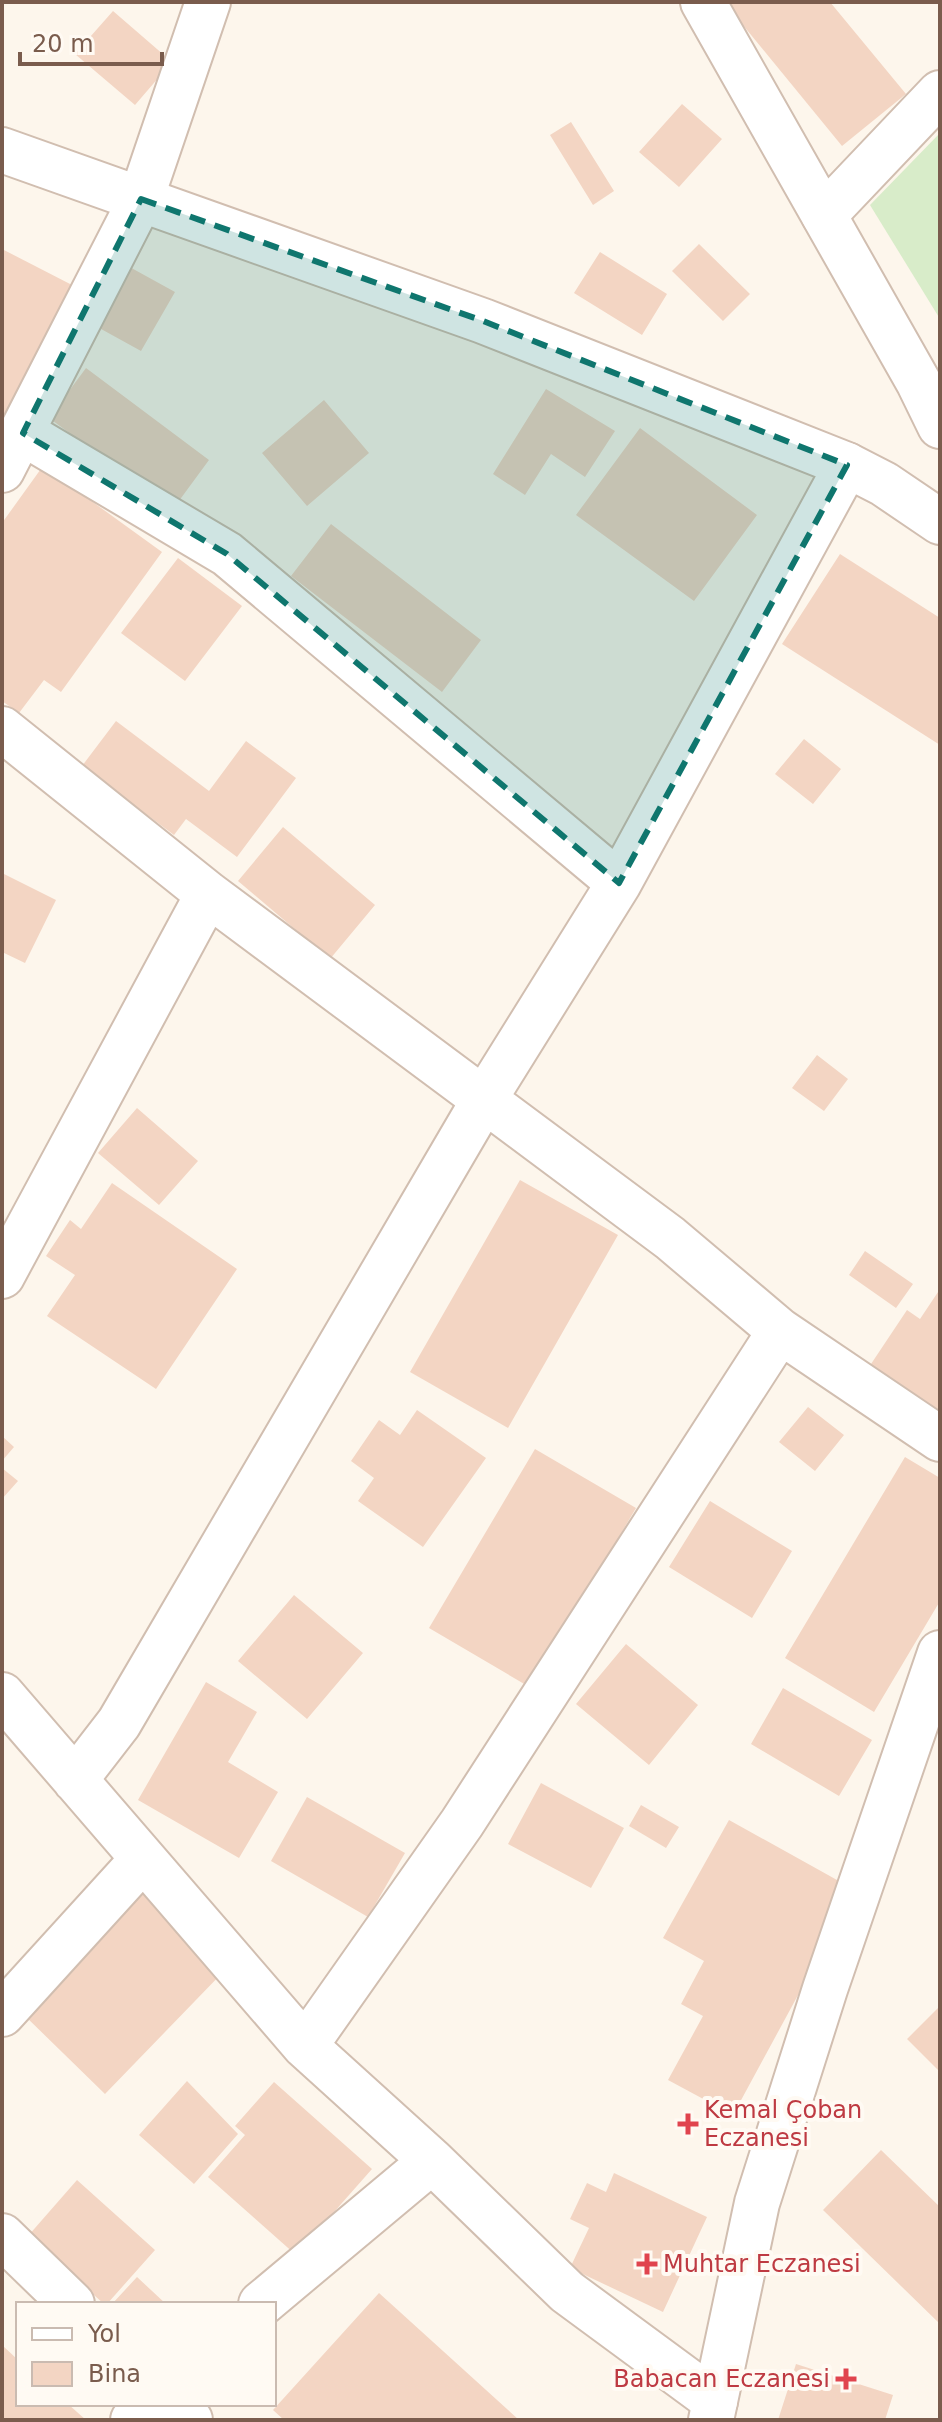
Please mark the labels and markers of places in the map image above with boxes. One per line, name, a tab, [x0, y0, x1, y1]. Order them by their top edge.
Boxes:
place label: Kemal Çoban Eczanesi	[704, 2096, 862, 2152]
marker: Kemal Çoban Eczanesi	[679, 2115, 697, 2133]
place label: Muhtar Eczanesi	[663, 2250, 861, 2278]
marker: Muhtar Eczanesi	[638, 2255, 656, 2273]
place label: Babacan Eczanesi	[613, 2365, 830, 2393]
marker: Babacan Eczanesi	[837, 2370, 855, 2388]

